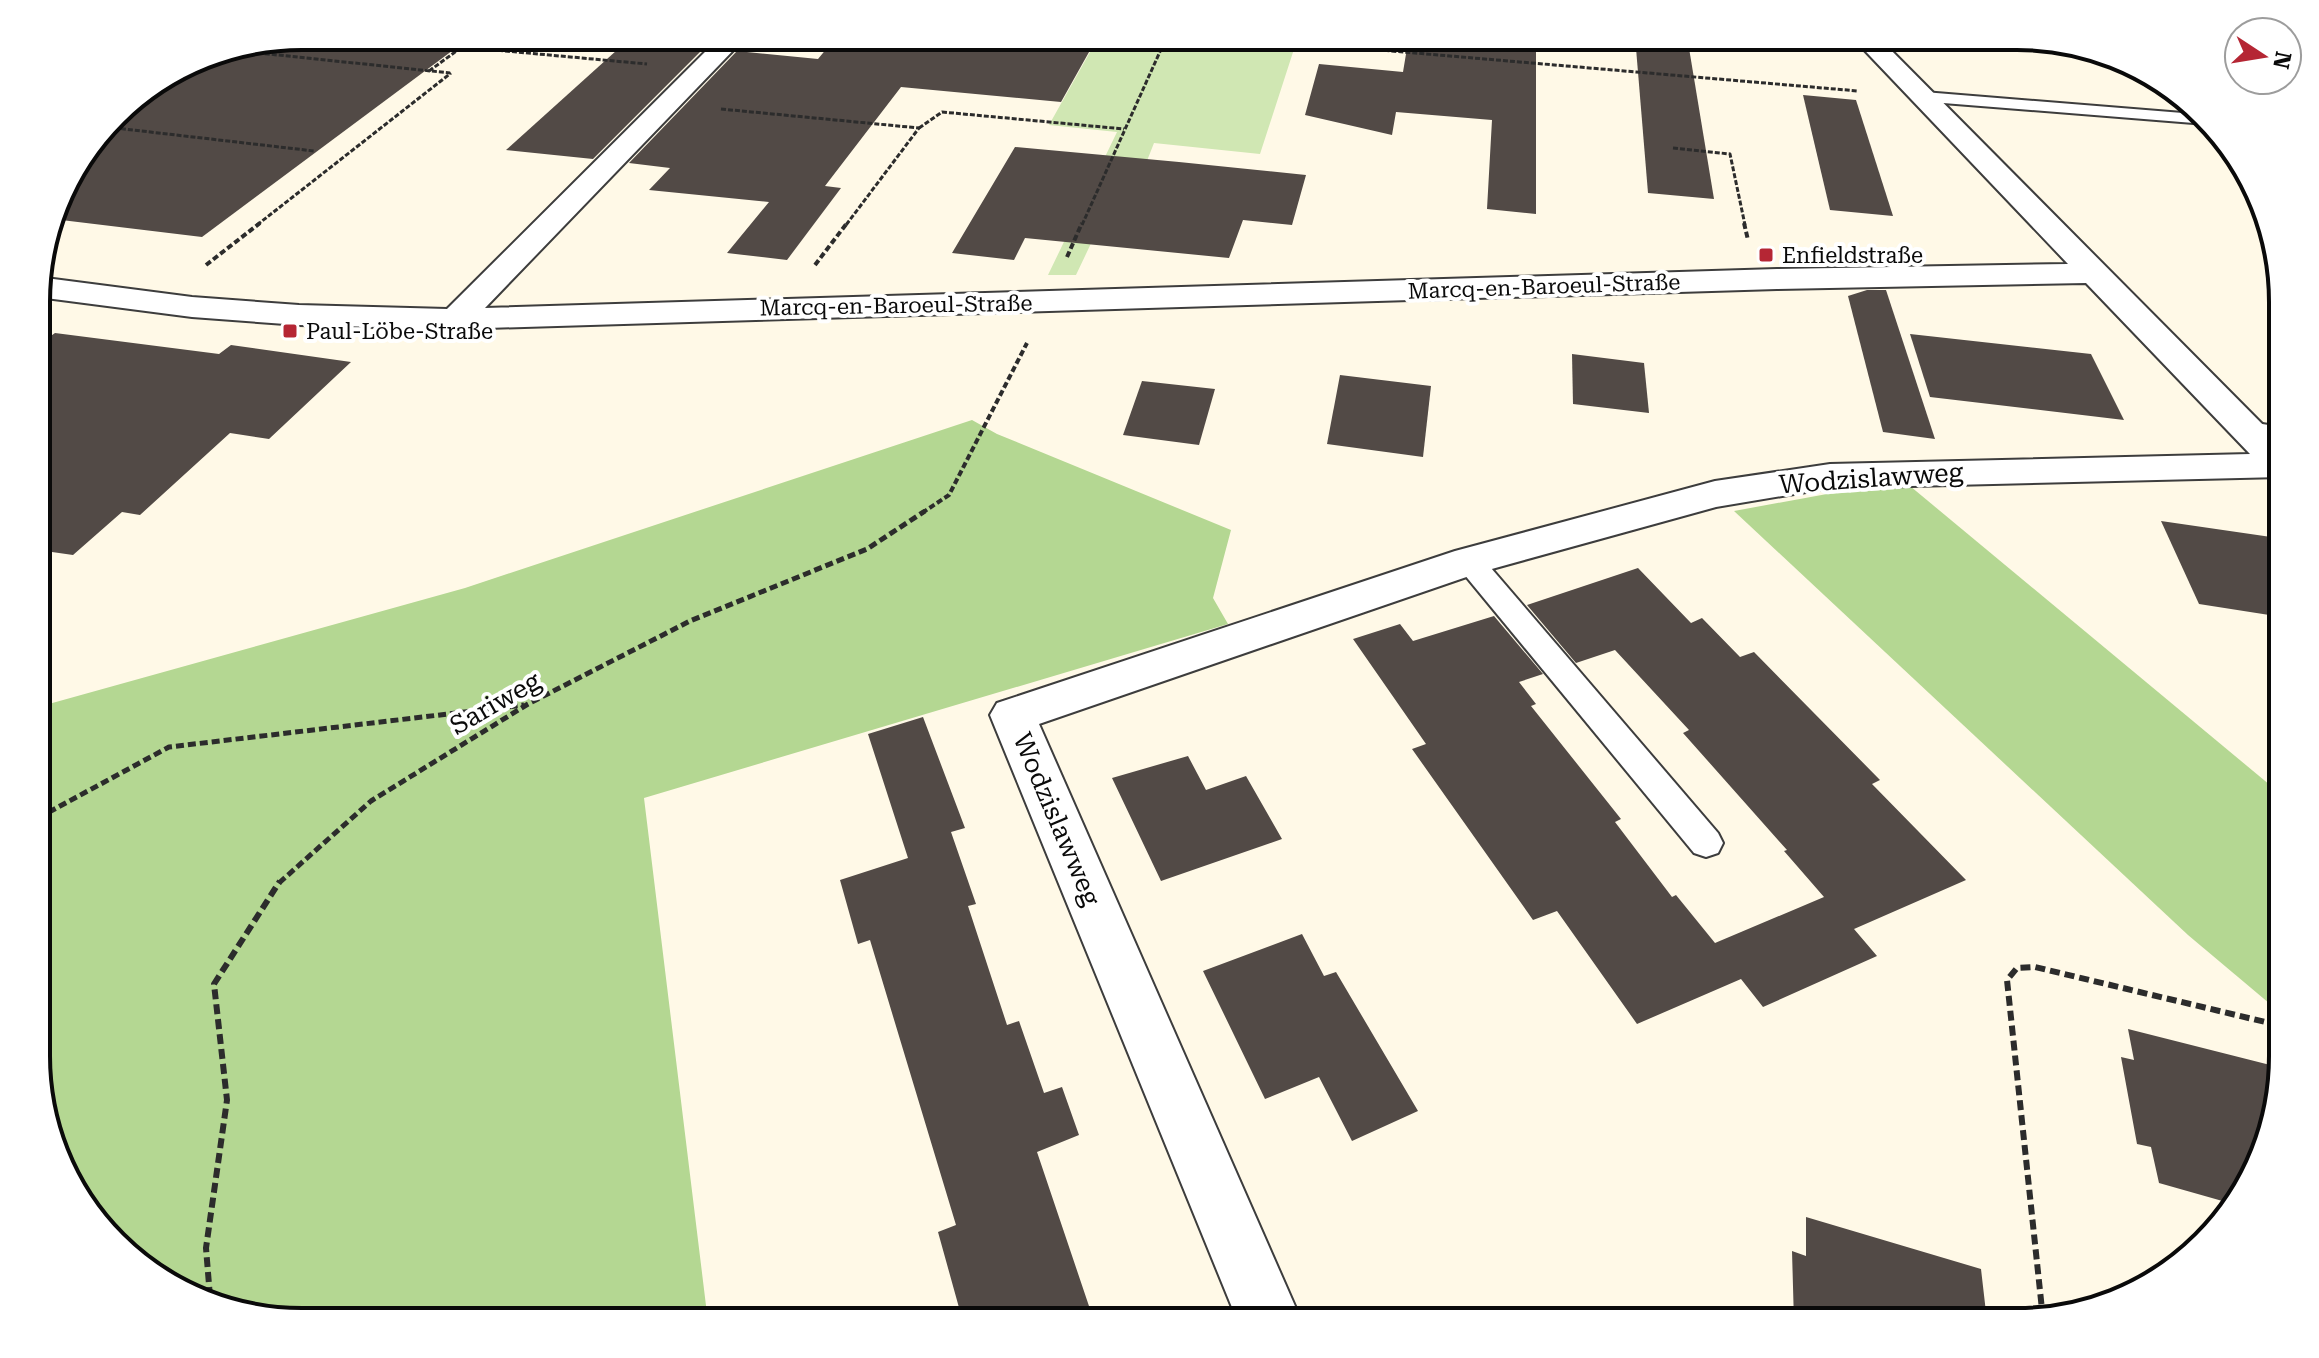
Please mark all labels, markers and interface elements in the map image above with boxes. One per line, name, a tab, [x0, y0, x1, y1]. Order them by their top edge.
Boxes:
north arrow	[2223, 16, 2303, 96]
text: N	[2268, 49, 2296, 71]
place label: Enfieldstraße	[1782, 243, 1923, 268]
marker: Enfieldstraße	[1757, 246, 1775, 264]
street label: Marcq-en-Baroeul-Straße	[1407, 269, 1681, 304]
street label: Marcq-en-Baroeul-Straße	[759, 291, 1033, 320]
place label: Paul-Löbe-Straße	[306, 319, 493, 344]
marker: Paul-Löbe-Straße	[281, 322, 299, 340]
street label: Wodzislawweg	[1778, 457, 1964, 499]
street label: Sariweg	[445, 665, 546, 741]
street label: Wodzislawweg	[1007, 728, 1107, 910]

